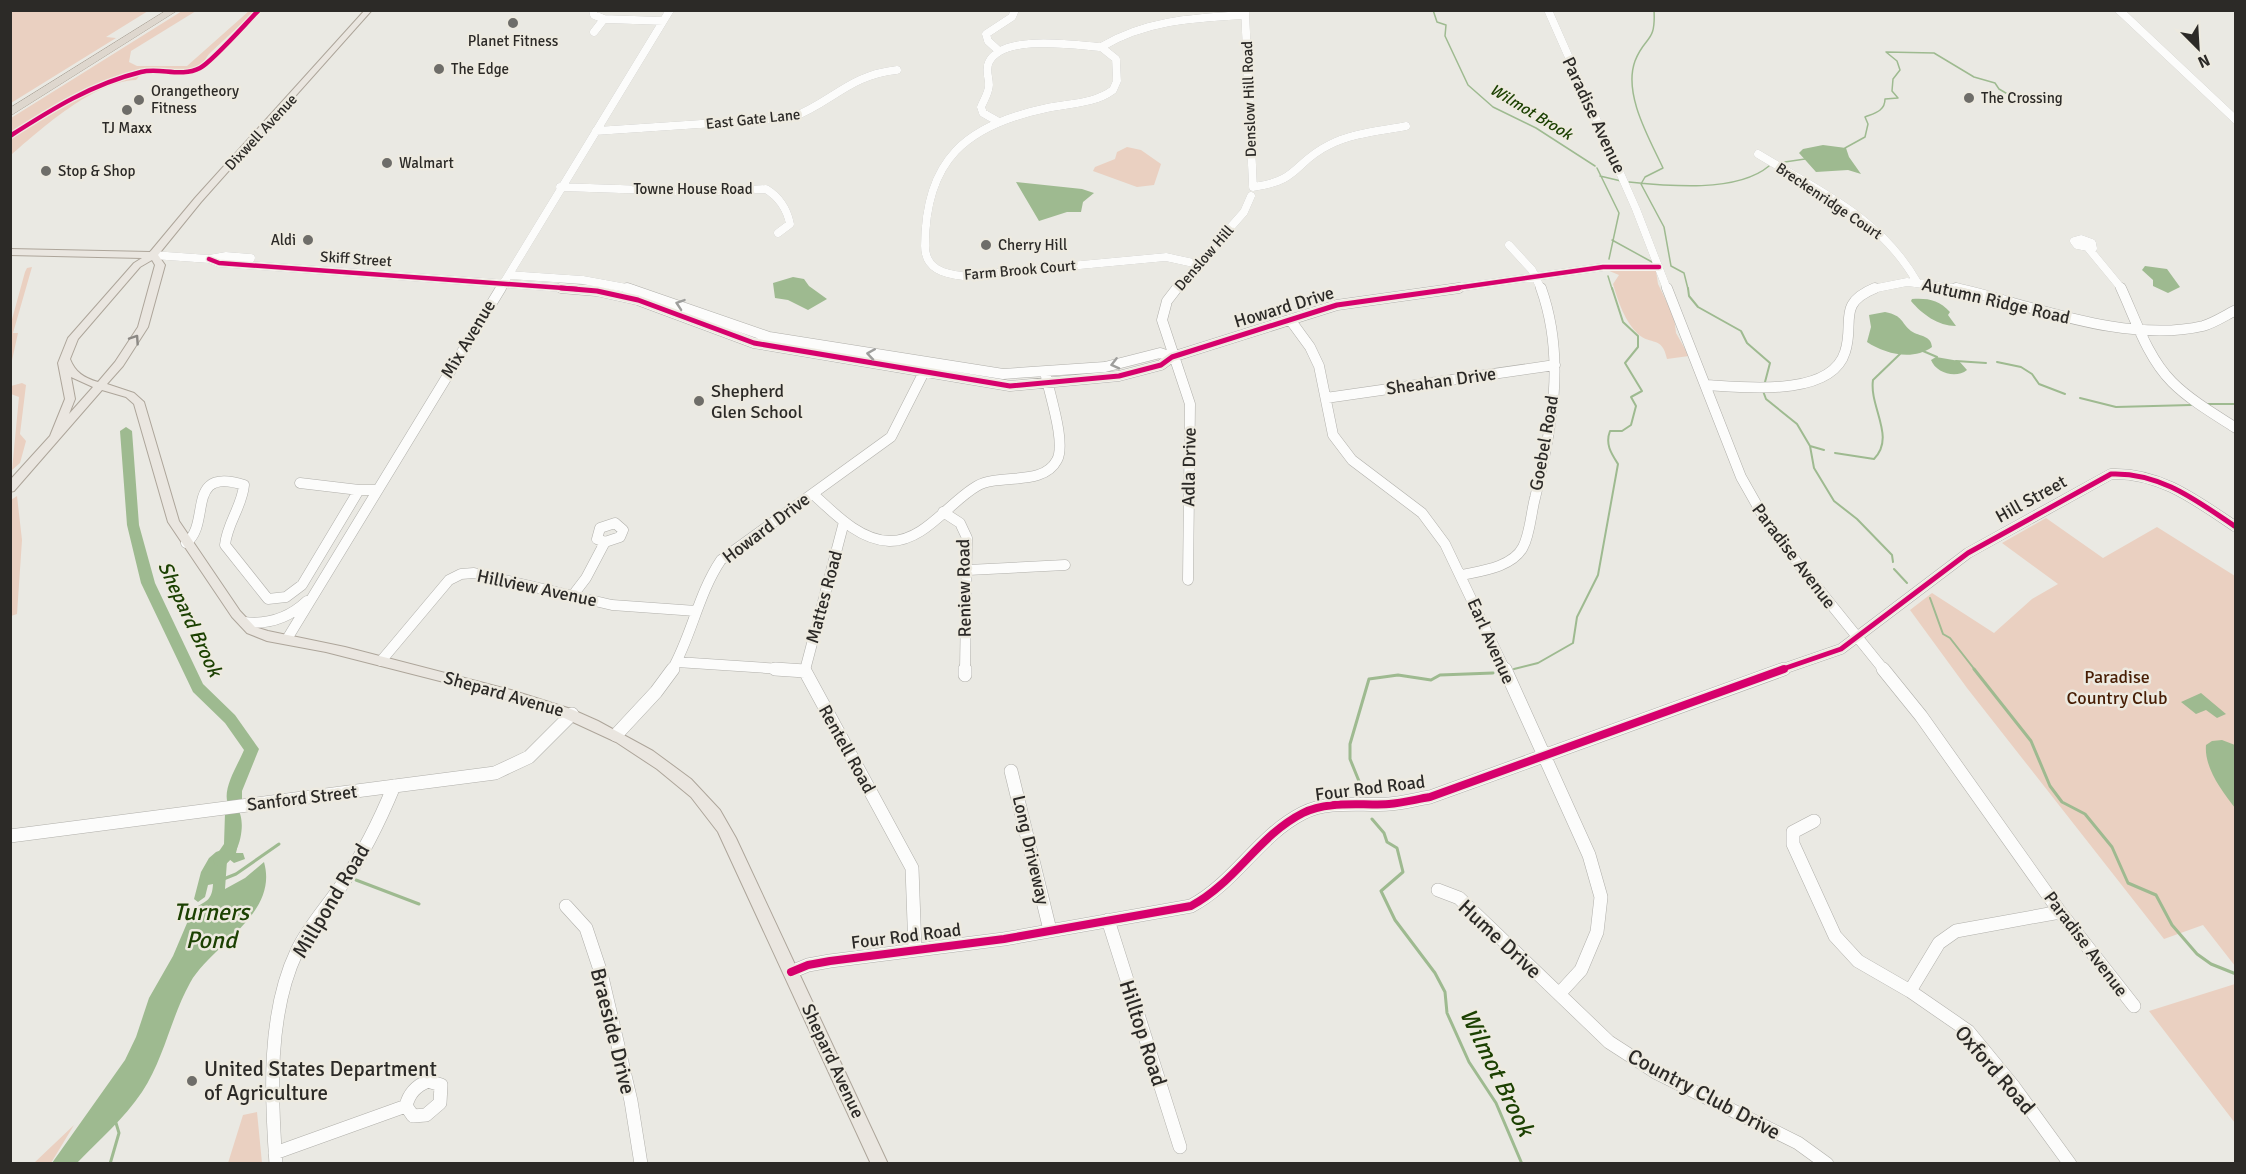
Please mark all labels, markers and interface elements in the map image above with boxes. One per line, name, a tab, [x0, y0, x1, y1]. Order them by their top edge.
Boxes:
marker: Planet Fitness	[506, 16, 520, 30]
north arrow	[2168, 18, 2228, 78]
place label: Planet Fitness	[468, 32, 559, 50]
street label: Denslow Hill Road	[1238, 41, 1260, 157]
text: N	[2195, 49, 2213, 72]
street label: Paradise Avenue	[1557, 53, 1631, 177]
place label: The Edge	[451, 60, 509, 78]
marker: The Edge	[432, 62, 446, 76]
water label: Wilmot Brook	[1486, 80, 1577, 145]
place label: Orangetheory Fitness	[151, 82, 239, 117]
place label: The Crossing	[1981, 89, 2063, 107]
street label: Dixwell Avenue	[221, 90, 301, 174]
marker: The Crossing	[1962, 91, 1976, 105]
marker: Orangetheory Fitness	[132, 93, 146, 107]
marker: TJ Maxx	[120, 103, 134, 117]
street label: East Gate Lane	[705, 105, 801, 133]
place label: TJ Maxx	[102, 119, 152, 137]
place label: Walmart	[399, 154, 454, 172]
marker: Walmart	[380, 156, 394, 170]
street label: Breckenridge Court	[1773, 159, 1885, 243]
place label: Stop & Shop	[58, 162, 135, 180]
marker: Stop & Shop	[39, 164, 53, 178]
street label: Towne House Road	[633, 180, 753, 198]
street label: Denslow Hill	[1171, 222, 1237, 294]
place label: Aldi	[271, 231, 296, 249]
marker: Aldi	[301, 233, 315, 247]
place label: Cherry Hill	[998, 236, 1067, 254]
marker: Cherry Hill	[979, 238, 993, 252]
street label: Skiff Street	[320, 248, 392, 270]
street label: Farm Brook Court	[963, 256, 1077, 284]
street label: Autumn Ridge Road	[1920, 273, 2072, 329]
street label: Howard Drive	[1231, 281, 1337, 333]
street label: Mix Avenue	[436, 296, 500, 382]
one-way arrow	[675, 299, 686, 312]
one-way arrow	[128, 335, 139, 346]
one-way arrow	[866, 348, 875, 360]
one-way arrow	[1111, 357, 1121, 370]
street label: Sheahan Drive	[1385, 362, 1497, 400]
place label: Shepherd Glen School	[711, 380, 803, 423]
marker: Shepherd Glen School	[692, 394, 706, 408]
street label: Goebel Road	[1525, 394, 1563, 492]
street label: Adla Drive	[1177, 427, 1201, 507]
street label: Hill Street	[1991, 470, 2071, 528]
street label: Howard Drive	[718, 488, 814, 568]
street label: Paradise Avenue	[1747, 499, 1841, 613]
street label: Reniew Road	[952, 539, 976, 637]
street label: Mattes Road	[801, 548, 847, 646]
water label: Shepard Brook	[152, 557, 228, 683]
street label: Hillview Avenue	[475, 565, 599, 611]
street label: Earl Avenue	[1462, 595, 1520, 687]
street label: Shepard Avenue	[441, 666, 567, 722]
park label: Paradise Country Club	[2067, 666, 2167, 709]
street label: Rentell Road	[814, 701, 880, 797]
street label: Four Rod Road	[1314, 770, 1426, 806]
street label: Sanford Street	[246, 780, 358, 816]
street label: Long Driveway	[1008, 793, 1054, 907]
street label: Millpond Road	[287, 839, 375, 963]
street label: Paradise Avenue	[2039, 887, 2133, 1001]
street label: Hume Drive	[1453, 894, 1547, 984]
water label: Turners Pond	[173, 897, 252, 955]
street label: Four Rod Road	[850, 918, 962, 954]
street label: Braeside Drive	[585, 965, 641, 1097]
street label: Hilltop Road	[1114, 976, 1172, 1090]
street label: Shepard Avenue	[797, 1000, 869, 1122]
water label: Wilmot Brook	[1453, 1003, 1542, 1143]
street label: Oxford Road	[1949, 1020, 2041, 1120]
street label: Country Club Drive	[1623, 1043, 1785, 1145]
place label: United States Department of Agriculture	[204, 1056, 437, 1106]
marker: United States Department of Agriculture	[185, 1074, 199, 1088]

